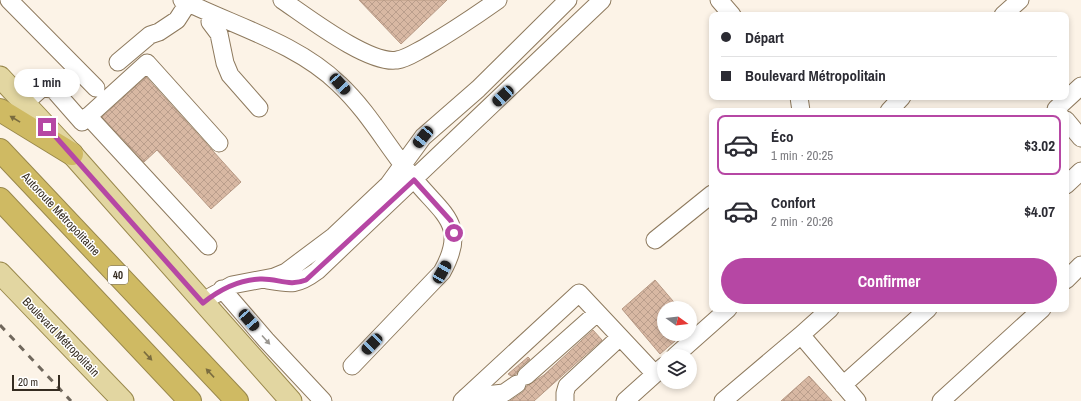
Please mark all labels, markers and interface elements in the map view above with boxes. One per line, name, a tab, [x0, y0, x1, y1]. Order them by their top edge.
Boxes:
text: Départ	[745, 27, 784, 48]
text: Boulevard Métropolitain	[745, 65, 886, 86]
callout: 1 min	[14, 69, 80, 97]
car	[328, 71, 352, 97]
text: 1 min	[33, 74, 61, 91]
car	[490, 83, 516, 109]
one-way arrow	[10, 115, 20, 123]
route end	[38, 118, 56, 136]
car	[411, 124, 435, 150]
text: Éco	[771, 126, 794, 147]
icon: car	[723, 127, 759, 163]
text: $3.02	[1024, 135, 1055, 156]
text: 1 min · 20:25	[771, 147, 833, 164]
street label: Autoroute Métropolitaine	[18, 168, 104, 259]
text: Confort	[771, 192, 815, 213]
icon: car	[723, 193, 759, 229]
text: $4.07	[1024, 201, 1055, 222]
text: 2 min · 20:26	[771, 213, 833, 230]
route start	[445, 224, 463, 242]
button: Confirmer	[721, 258, 1057, 304]
car	[431, 259, 453, 285]
road number: 40	[108, 266, 128, 284]
street label: Boulevard Métropolitain	[19, 294, 103, 380]
north arrow	[657, 301, 697, 341]
map controls	[657, 301, 697, 389]
car	[237, 307, 261, 333]
car	[359, 331, 385, 357]
one-way arrow	[261, 335, 271, 345]
button: layers	[657, 349, 697, 389]
one-way arrow	[143, 351, 153, 361]
one-way arrow	[206, 368, 215, 377]
scale bar	[12, 373, 60, 392]
text: 20 m	[18, 375, 38, 389]

